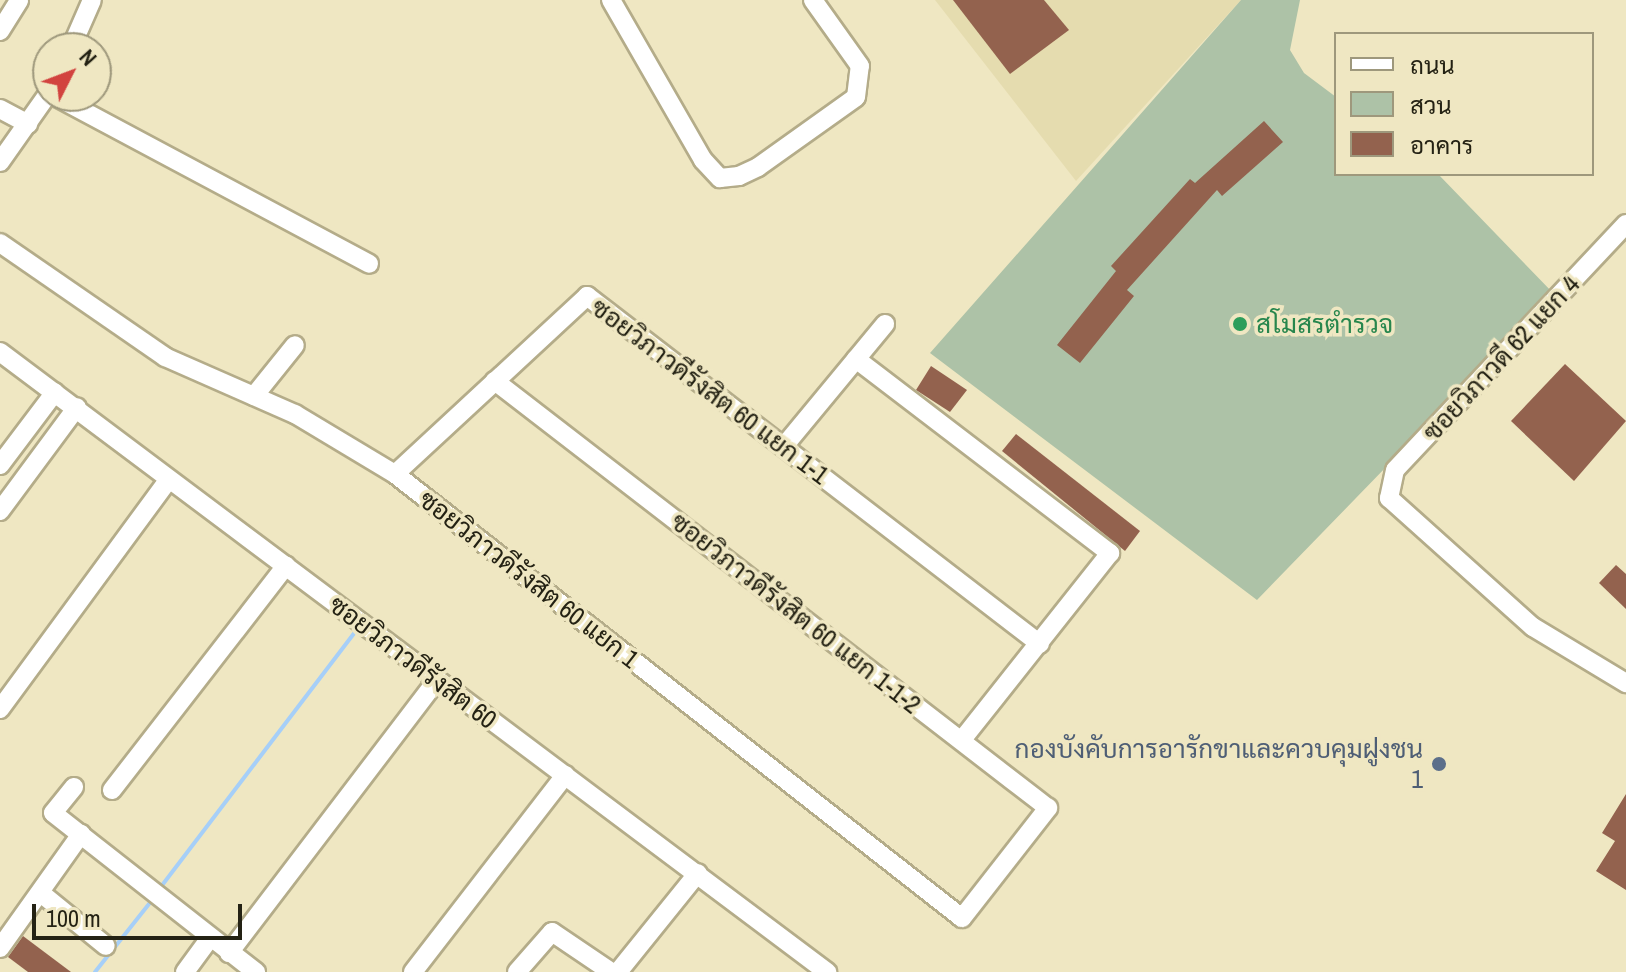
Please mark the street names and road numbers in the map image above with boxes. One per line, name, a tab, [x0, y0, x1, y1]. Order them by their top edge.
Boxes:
street label: ซอยวิภาวดี 62 แยก 4	[1416, 269, 1586, 447]
street label: ซอยวิภาวดีรังสิต 60 แยก 1-1	[585, 292, 835, 490]
street label: ซอยวิภาวดีรังสิต 60 แยก 1	[413, 484, 645, 674]
street label: ซอยวิภาวดีรังสิต 60 แยก 1-1-2	[665, 506, 927, 720]
street label: ซอยวิภาวดีรังสิต 60	[323, 589, 503, 735]

